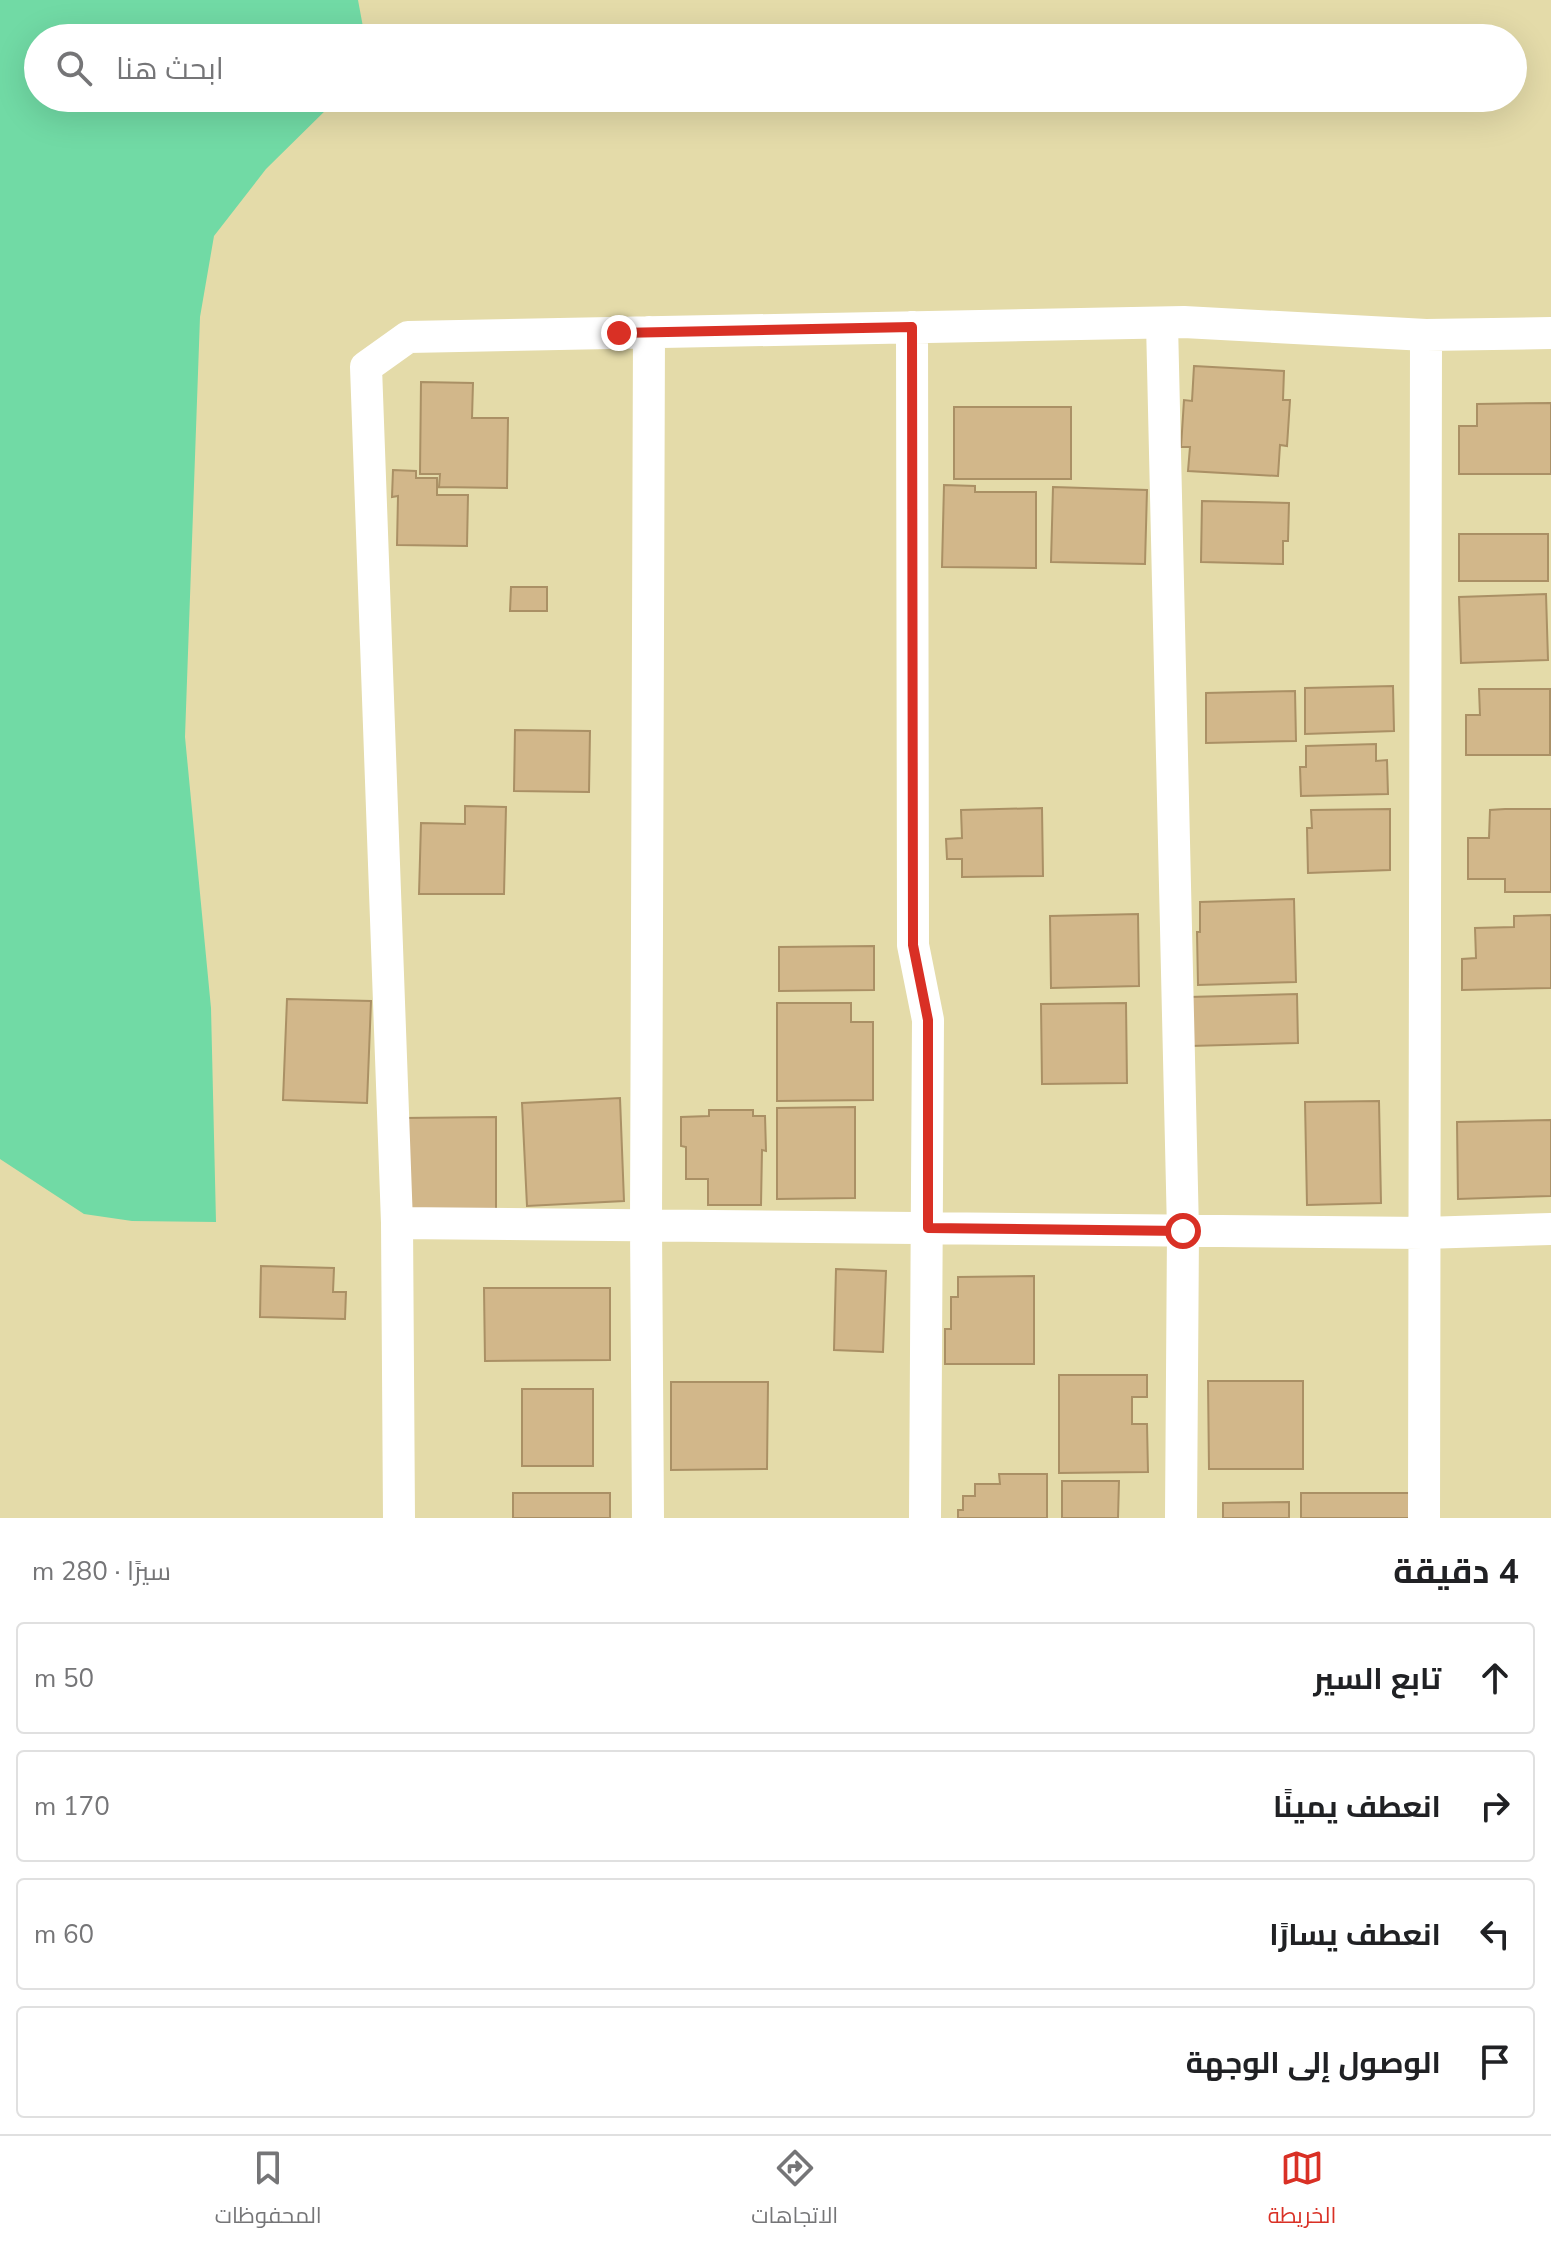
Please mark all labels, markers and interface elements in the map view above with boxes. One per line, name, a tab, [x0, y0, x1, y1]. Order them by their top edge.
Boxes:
search box	[24, 24, 1527, 112]
icon: search	[52, 46, 96, 90]
text: ابحث هنا	[116, 49, 224, 90]
route end	[601, 315, 637, 351]
route start	[1165, 1213, 1201, 1249]
text: 4 دقيقة	[1393, 1549, 1519, 1595]
text: سيرًا · 280 m	[32, 1554, 171, 1589]
icon: ahead	[1473, 1656, 1517, 1700]
text: تابع السير	[1314, 1659, 1441, 1700]
text: 50 m	[34, 1661, 94, 1696]
icon: right	[1473, 1784, 1517, 1828]
text: انعطف يمينًا	[1273, 1787, 1441, 1828]
text: 170 m	[34, 1789, 110, 1824]
icon: left	[1473, 1912, 1517, 1956]
text: انعطف يسارًا	[1269, 1915, 1441, 1956]
text: 60 m	[34, 1917, 94, 1952]
icon: arrive	[1473, 2040, 1517, 2084]
text: الوصول إلى الوجهة	[1186, 2043, 1441, 2084]
tab: المحفوظات	[215, 2146, 322, 2236]
tab: الاتجاهات	[751, 2146, 838, 2236]
tab: الخريطة	[1268, 2146, 1336, 2236]

